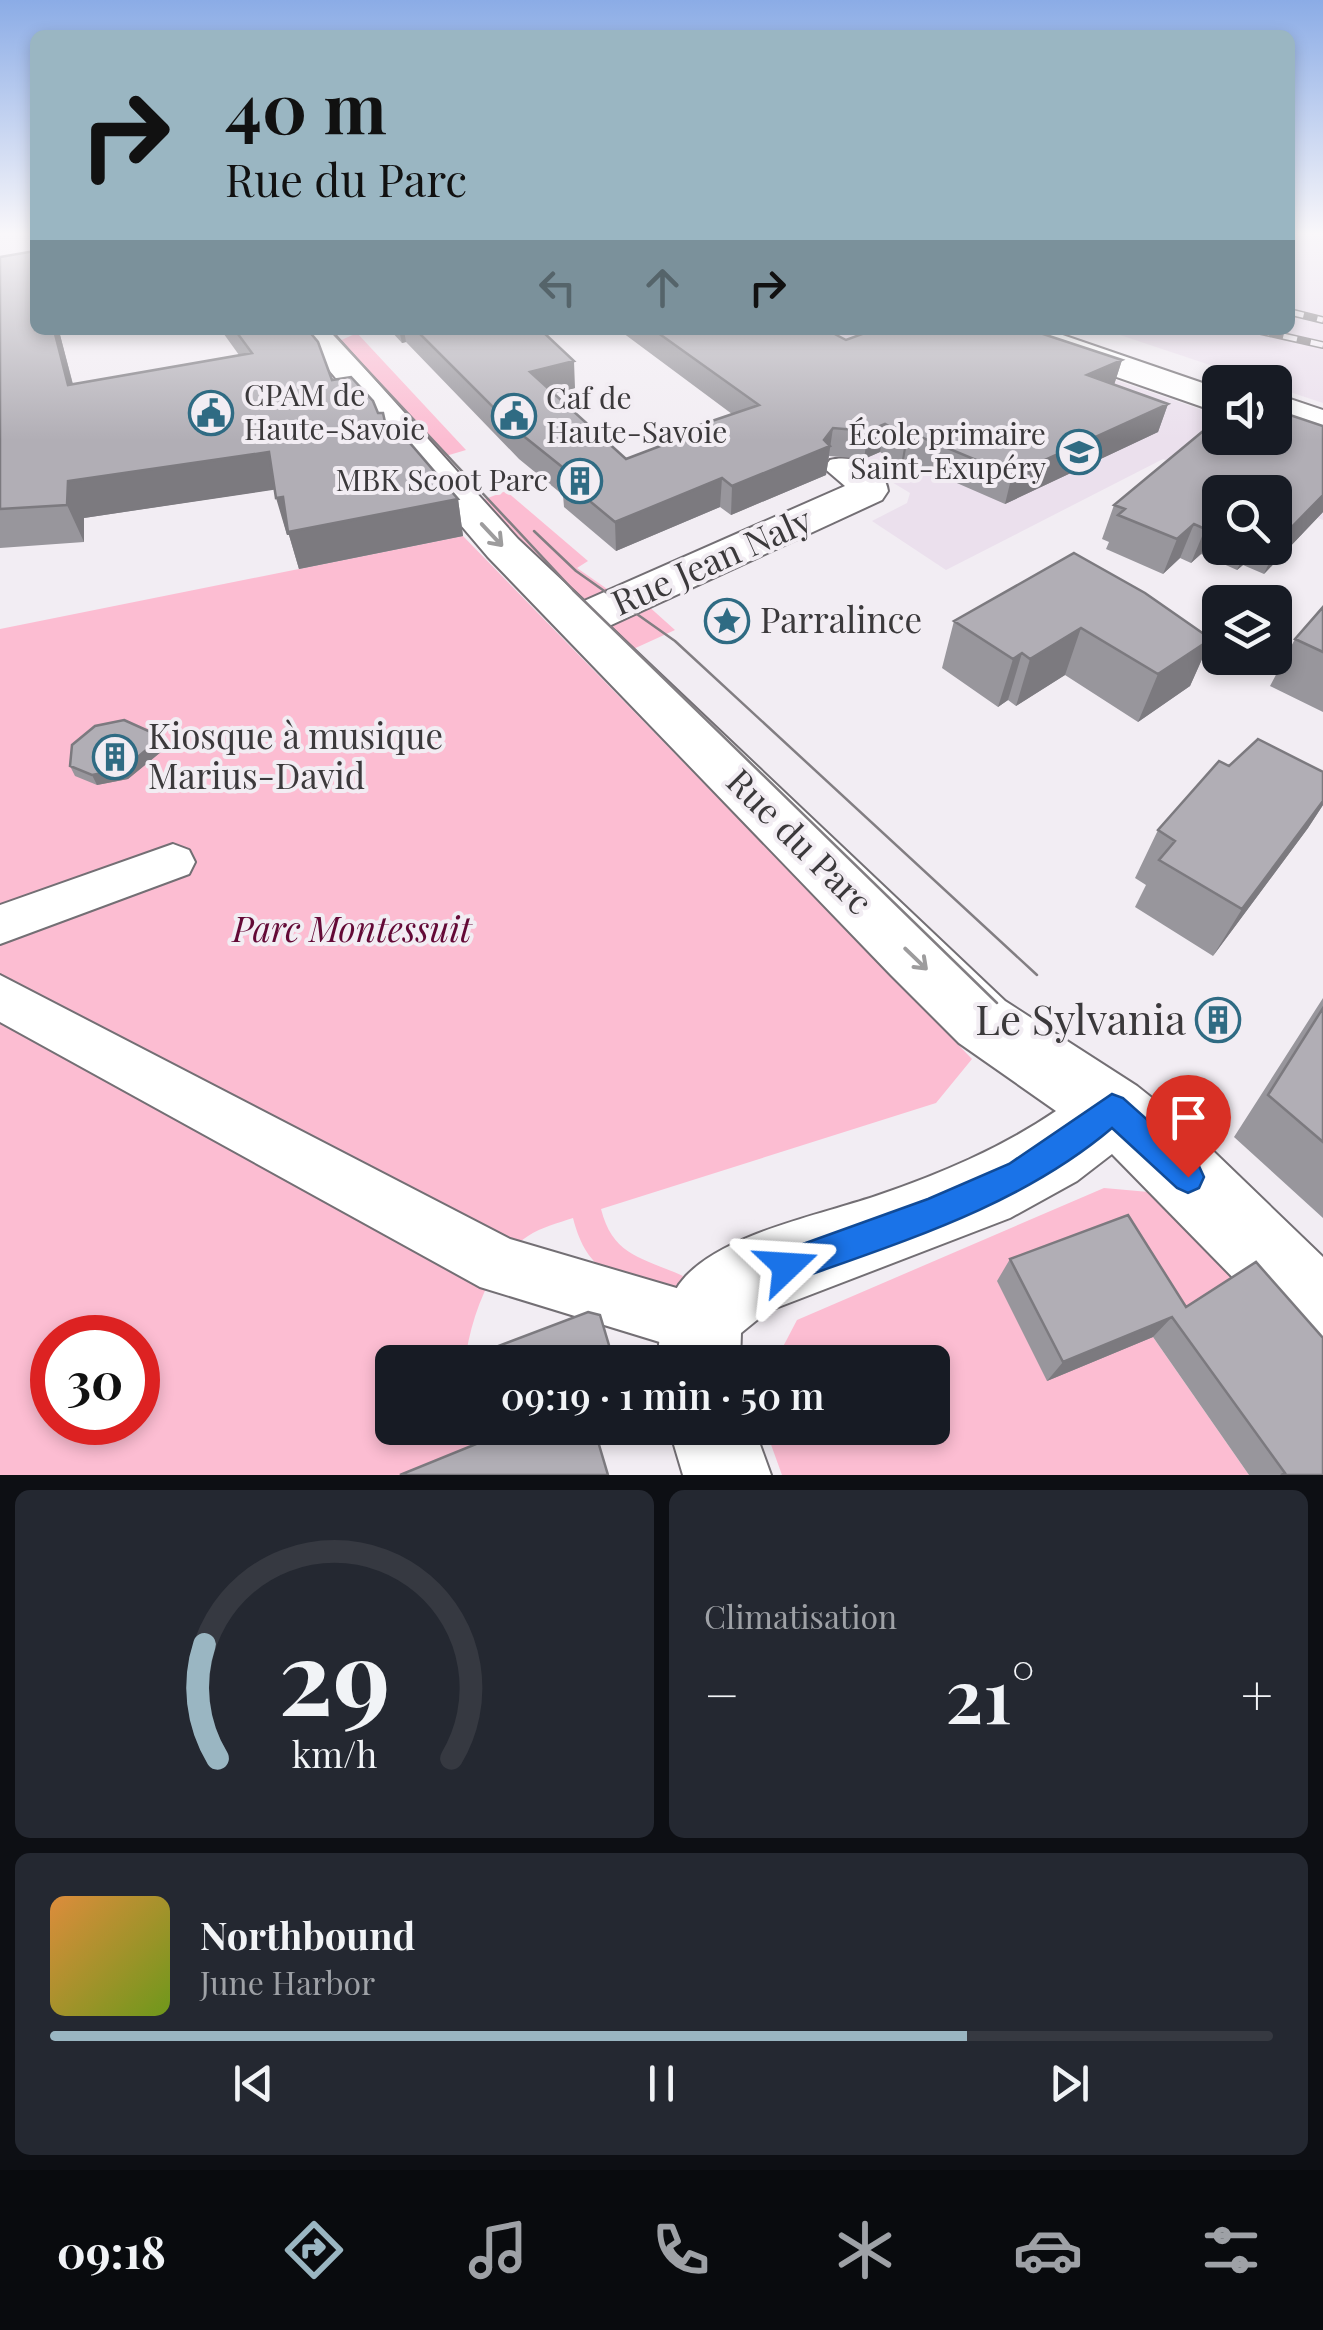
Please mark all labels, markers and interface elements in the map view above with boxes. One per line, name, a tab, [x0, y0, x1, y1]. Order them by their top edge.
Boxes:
text: 40 m	[225, 58, 387, 152]
icon: right	[60, 70, 190, 200]
text: Rue du Parc	[225, 148, 467, 208]
icon: left	[530, 260, 585, 315]
icon: ahead	[635, 260, 690, 315]
icon: right	[740, 260, 795, 315]
map controls	[1202, 365, 1292, 675]
button: sound	[1202, 365, 1292, 455]
place label: CPAM de Haute-Savoie	[244, 374, 426, 448]
place label: Caf de Haute-Savoie	[546, 377, 728, 451]
public building icon: CPAM de Haute-Savoie	[188, 390, 234, 436]
public building icon: Caf de Haute-Savoie	[491, 393, 537, 439]
place label: École primaire Saint-Exupéry	[848, 413, 1046, 487]
school or university icon: École primaire Saint-Exupéry	[1056, 429, 1102, 475]
building icon: MBK Scoot Parc	[557, 458, 603, 504]
place label: MBK Scoot Parc	[335, 459, 548, 499]
button: search	[1202, 475, 1292, 565]
street label: Rue Jean Naly	[604, 495, 819, 625]
one-way arrow	[480, 522, 503, 547]
button: layers	[1202, 585, 1292, 675]
place label: Parralince	[760, 595, 922, 642]
place icon: Parralince	[704, 598, 750, 644]
place label: Kiosque à musique Marius-David	[148, 711, 443, 798]
building icon: Kiosque à musique Marius-David	[92, 734, 138, 780]
street label: Rue du Parc	[718, 757, 884, 923]
park label: Parc Montessuit	[230, 904, 474, 951]
one-way arrow	[904, 947, 928, 971]
place label: Le Sylvania	[975, 990, 1186, 1046]
building icon: Le Sylvania	[1195, 997, 1241, 1043]
pin	[1146, 1075, 1231, 1178]
icon: arrive	[1161, 1090, 1216, 1145]
position arrow	[735, 1214, 839, 1318]
speed limit sign: 30	[30, 1315, 160, 1445]
text: 09:19 · 1 min · 50 m	[501, 1369, 824, 1420]
text: Climatisation	[704, 1594, 897, 1637]
text: 29	[279, 1603, 390, 1742]
text: 21°	[945, 1643, 1035, 1743]
text: −	[704, 1656, 740, 1730]
text: +	[1241, 1656, 1273, 1730]
text: km/h	[292, 1729, 377, 1777]
text: Northbound	[200, 1909, 415, 1960]
text: June Harbor	[200, 1960, 375, 2003]
icon: previous	[226, 2056, 281, 2111]
icon: pause	[634, 2056, 689, 2111]
icon: next	[1042, 2056, 1097, 2111]
icon: directions	[279, 2215, 349, 2285]
icon: music	[463, 2215, 533, 2285]
icon: phone	[646, 2215, 716, 2285]
icon: climate	[830, 2215, 900, 2285]
icon: car	[1013, 2215, 1083, 2285]
icon: filters	[1196, 2215, 1266, 2285]
text: 09:18	[57, 2220, 166, 2280]

